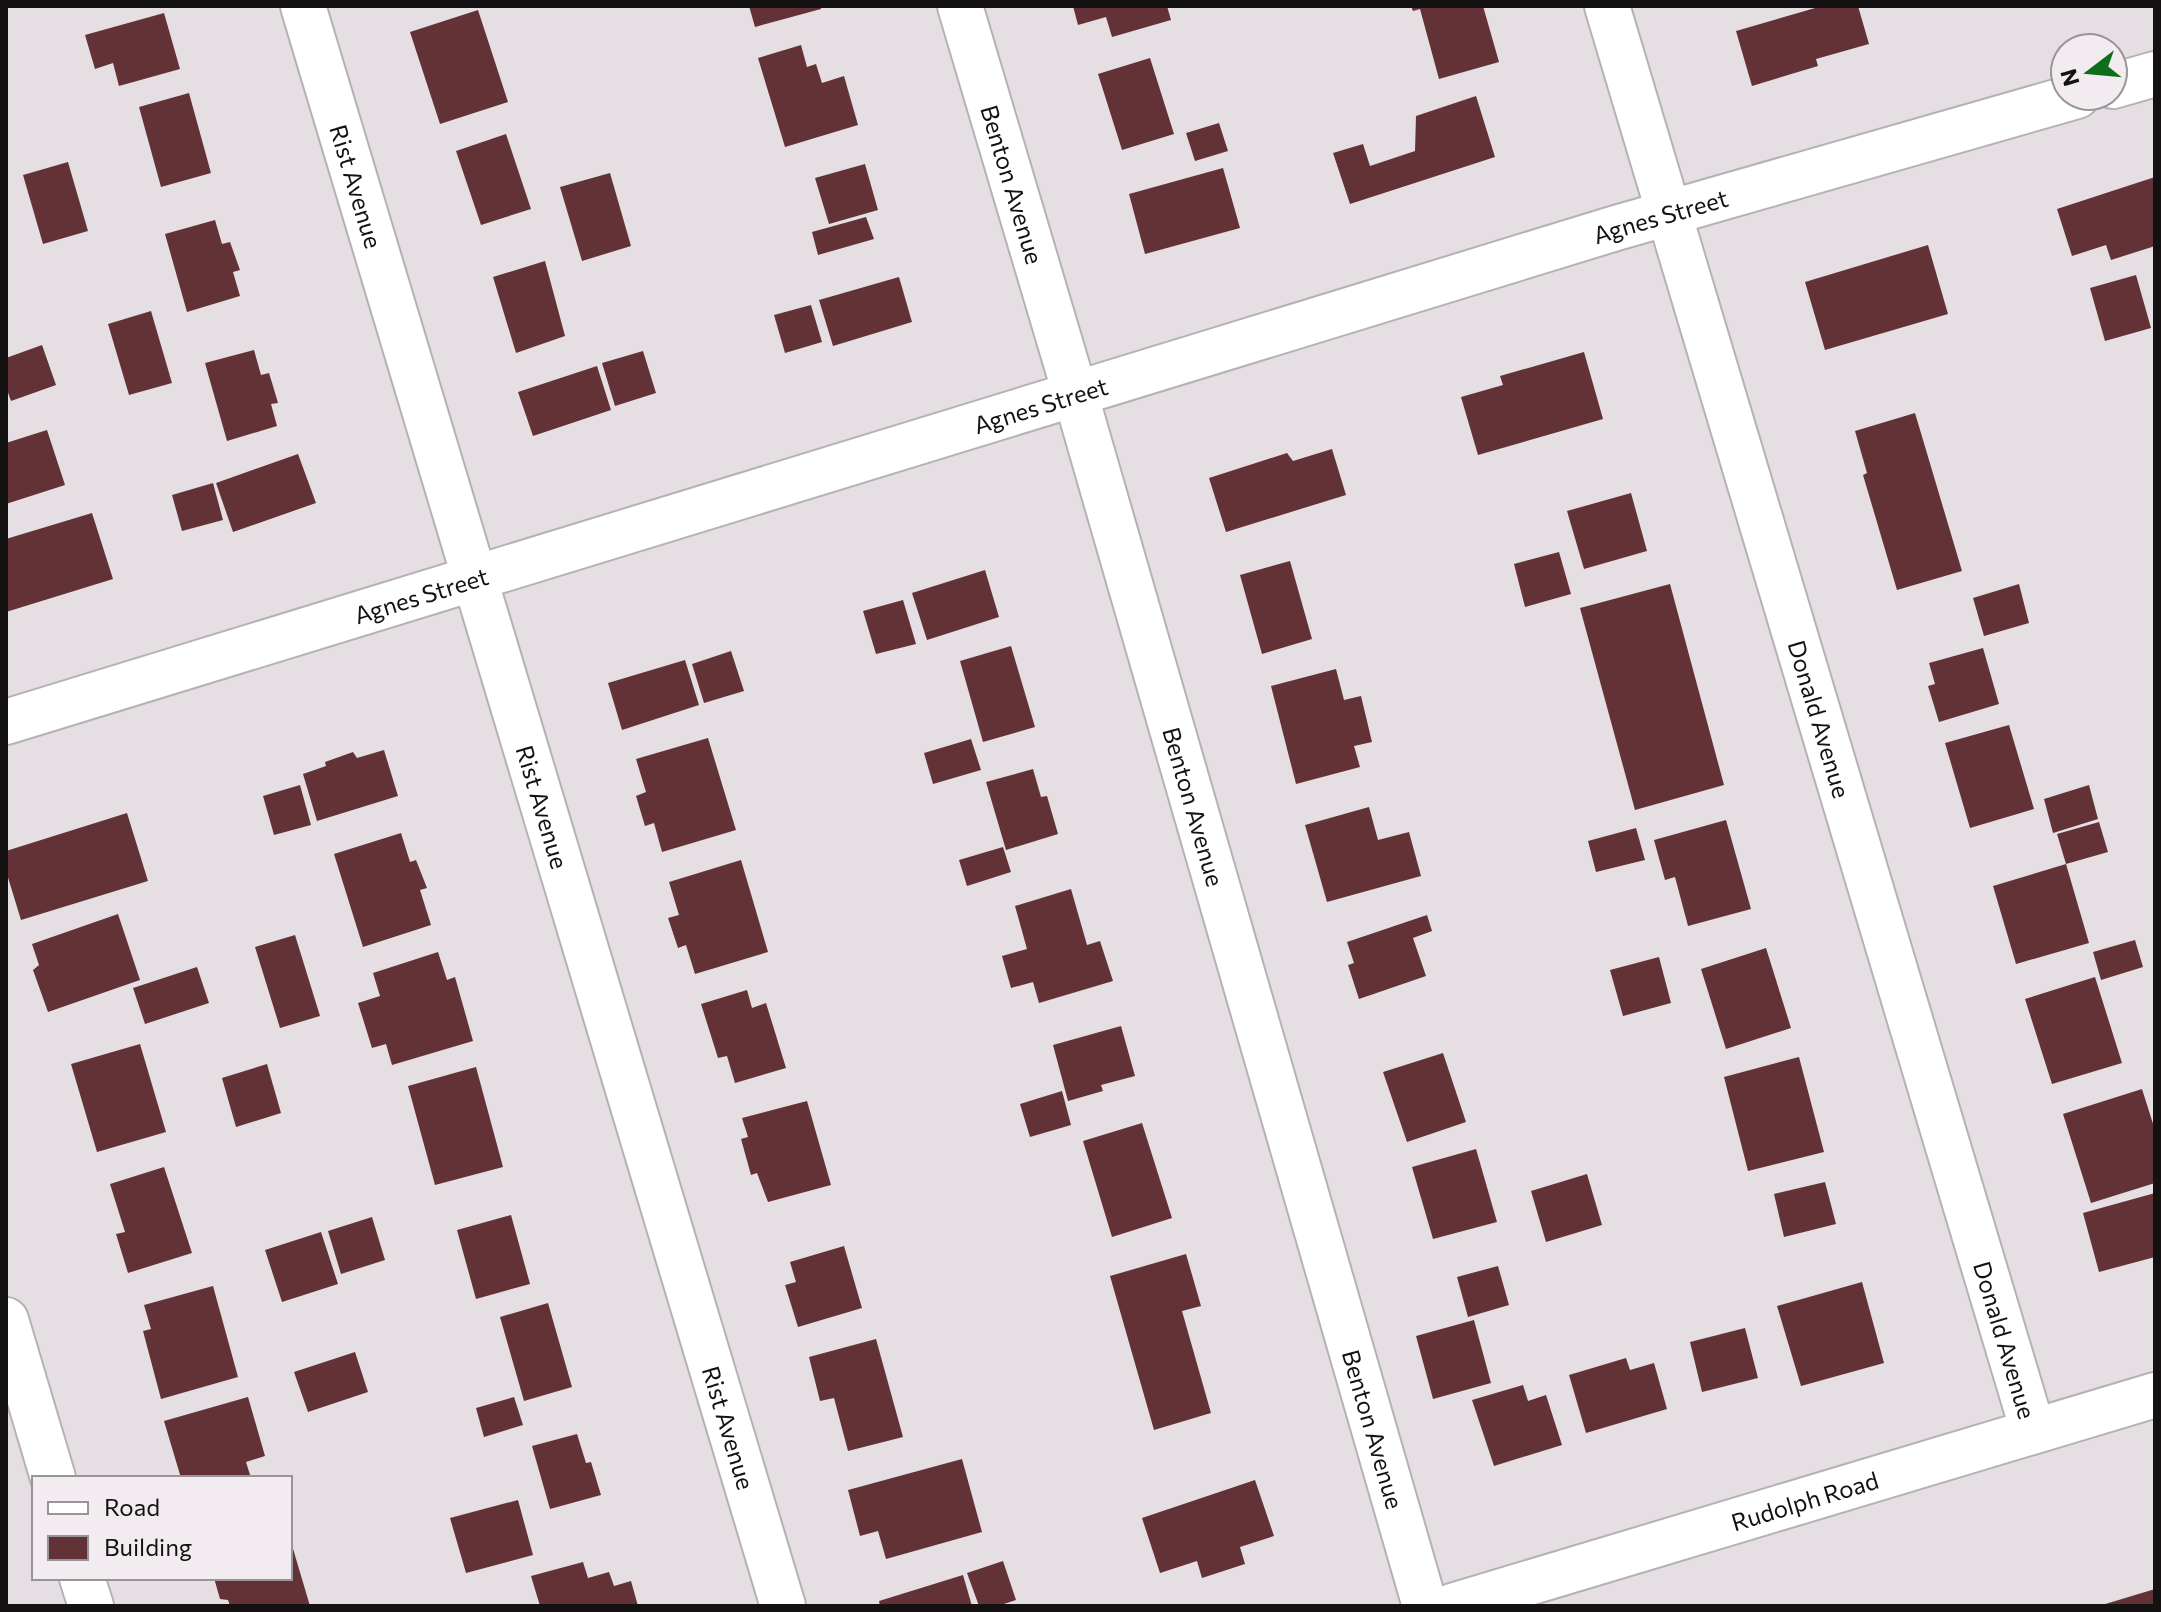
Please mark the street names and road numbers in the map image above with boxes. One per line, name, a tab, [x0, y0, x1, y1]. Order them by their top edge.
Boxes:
street label: Benton Avenue	[976, 101, 1050, 267]
street label: Rist Avenue	[325, 121, 389, 251]
street label: Agnes Street	[1589, 182, 1731, 249]
street label: Agnes Street	[970, 370, 1111, 439]
street label: Agnes Street	[350, 560, 492, 629]
street label: Donald Avenue	[1783, 637, 1857, 801]
street label: Benton Avenue	[1158, 723, 1231, 889]
street label: Rist Avenue	[511, 741, 575, 872]
street label: Donald Avenue	[1968, 1257, 2043, 1422]
street label: Benton Avenue	[1337, 1346, 1411, 1512]
street label: Rist Avenue	[697, 1362, 762, 1493]
street label: Rudolph Road	[1727, 1464, 1882, 1536]

